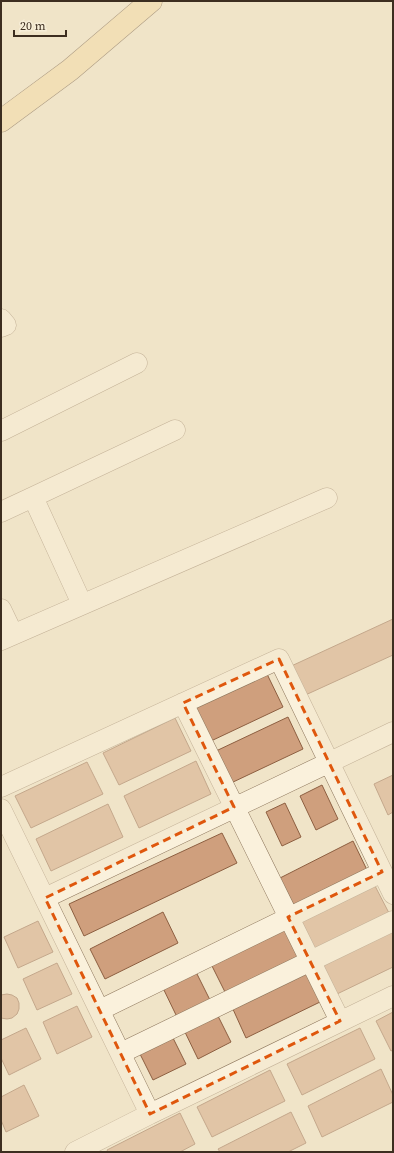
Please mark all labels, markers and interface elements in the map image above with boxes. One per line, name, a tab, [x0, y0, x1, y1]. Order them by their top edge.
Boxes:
scale bar	[14, 12, 66, 38]
text: 20 m	[20, 18, 46, 34]

